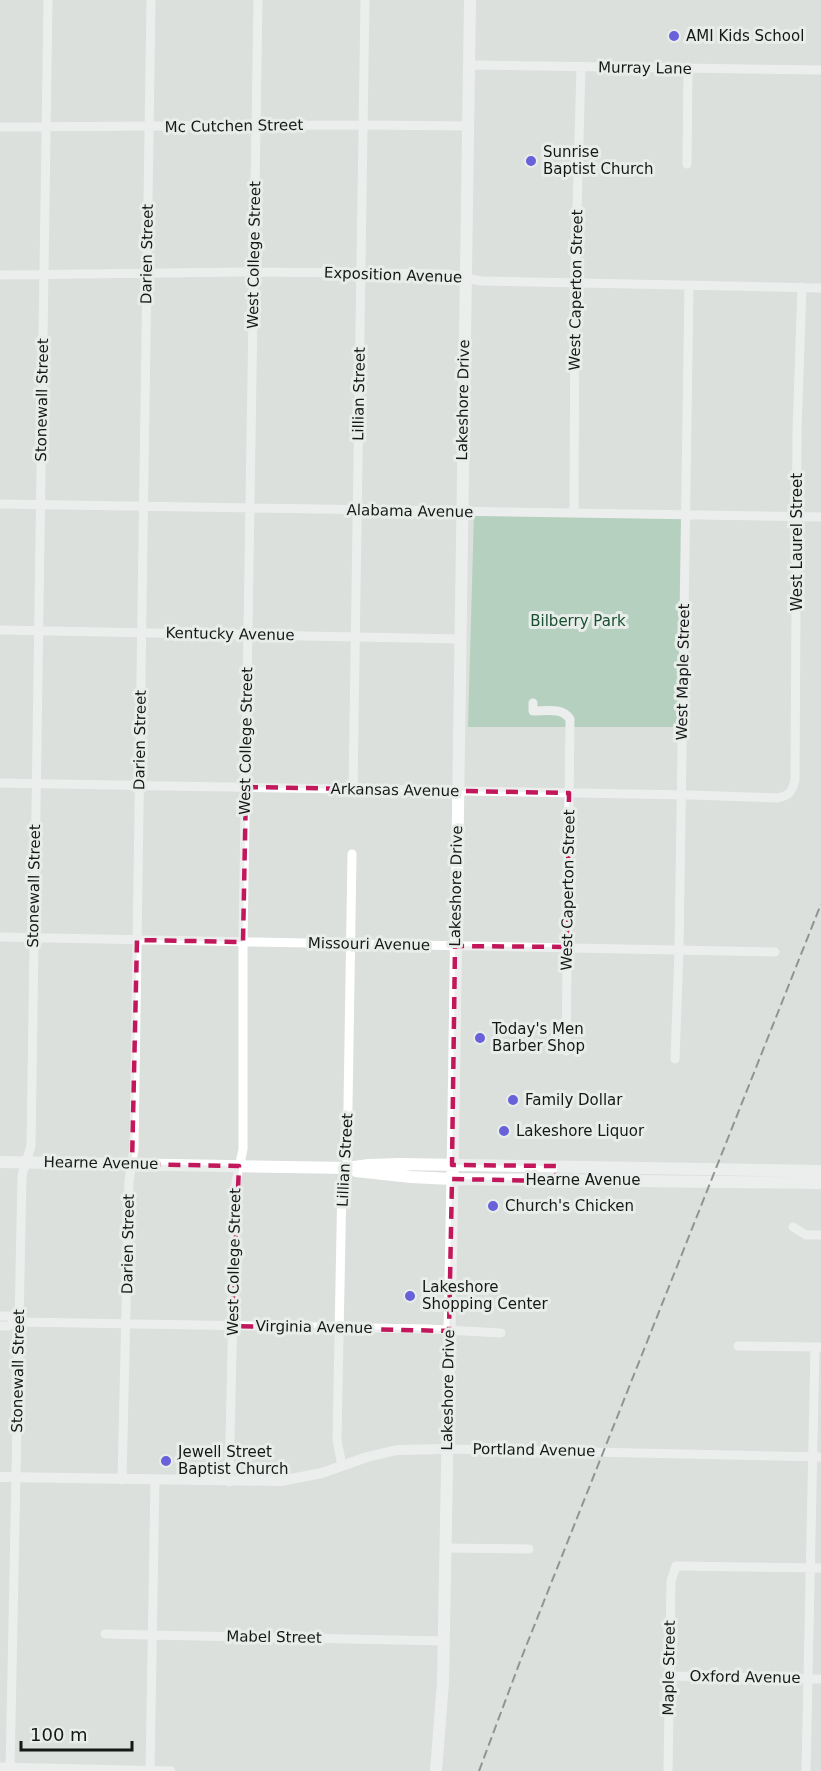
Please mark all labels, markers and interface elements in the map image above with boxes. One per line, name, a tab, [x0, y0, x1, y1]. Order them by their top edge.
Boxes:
place label: AMI Kids School	[686, 27, 804, 45]
marker: AMI Kids School	[667, 29, 681, 43]
street label: Murray Lane	[598, 58, 692, 78]
street label: Mc Cutchen Street	[165, 116, 304, 136]
place label: Sunrise Baptist Church	[543, 143, 654, 178]
marker: Sunrise Baptist Church	[524, 154, 538, 168]
street label: West College Street	[244, 181, 264, 329]
street label: Darien Street	[137, 204, 157, 304]
street label: West Caperton Street	[566, 209, 586, 371]
street label: Exposition Avenue	[324, 264, 462, 286]
street label: Stonewall Street	[32, 338, 52, 462]
street label: Lakeshore Drive	[453, 339, 473, 461]
street label: Lillian Street	[349, 347, 369, 441]
street label: West Laurel Street	[788, 473, 806, 611]
street label: Alabama Avenue	[347, 501, 473, 521]
street label: West Maple Street	[673, 603, 693, 741]
park label: Bilberry Park	[530, 612, 626, 630]
street label: Kentucky Avenue	[165, 624, 295, 644]
street label: West College Street	[236, 667, 256, 815]
street label: Darien Street	[130, 690, 150, 790]
street label: Arkansas Avenue	[330, 780, 460, 800]
street label: West Caperton Street	[558, 809, 578, 971]
street label: Stonewall Street	[24, 824, 44, 948]
street label: Lakeshore Drive	[446, 825, 466, 947]
street label: Missouri Avenue	[308, 934, 430, 954]
place label: Today's Men Barber Shop	[491, 1020, 585, 1055]
marker: Today's Men Barber Shop	[473, 1031, 487, 1045]
place label: Family Dollar	[525, 1091, 623, 1109]
marker: Family Dollar	[506, 1093, 520, 1107]
street label: Lillian Street	[334, 1112, 356, 1207]
place label: Lakeshore Liquor	[516, 1122, 645, 1140]
marker: Lakeshore Liquor	[497, 1124, 511, 1138]
street label: Hearne Avenue	[43, 1153, 159, 1173]
street label: Hearne Avenue	[526, 1171, 640, 1189]
street label: West College Street	[224, 1188, 244, 1336]
street label: Darien Street	[118, 1194, 138, 1294]
place label: Church's Chicken	[505, 1197, 634, 1215]
marker: Church's Chicken	[486, 1199, 500, 1213]
place label: Lakeshore Shopping Center	[422, 1278, 549, 1313]
marker: Lakeshore Shopping Center	[403, 1289, 417, 1303]
street label: Stonewall Street	[8, 1309, 28, 1433]
street label: Virginia Avenue	[255, 1317, 373, 1337]
street label: Lakeshore Drive	[438, 1329, 458, 1451]
street label: Portland Avenue	[473, 1440, 595, 1460]
place label: Jewell Street Baptist Church	[177, 1443, 289, 1478]
marker: Jewell Street Baptist Church	[159, 1454, 173, 1468]
street label: Maple Street	[659, 1620, 679, 1716]
street label: Mabel Street	[226, 1627, 322, 1647]
street label: Oxford Avenue	[689, 1667, 801, 1687]
scale bar	[21, 1714, 132, 1752]
text: 100 m	[30, 1724, 88, 1745]

